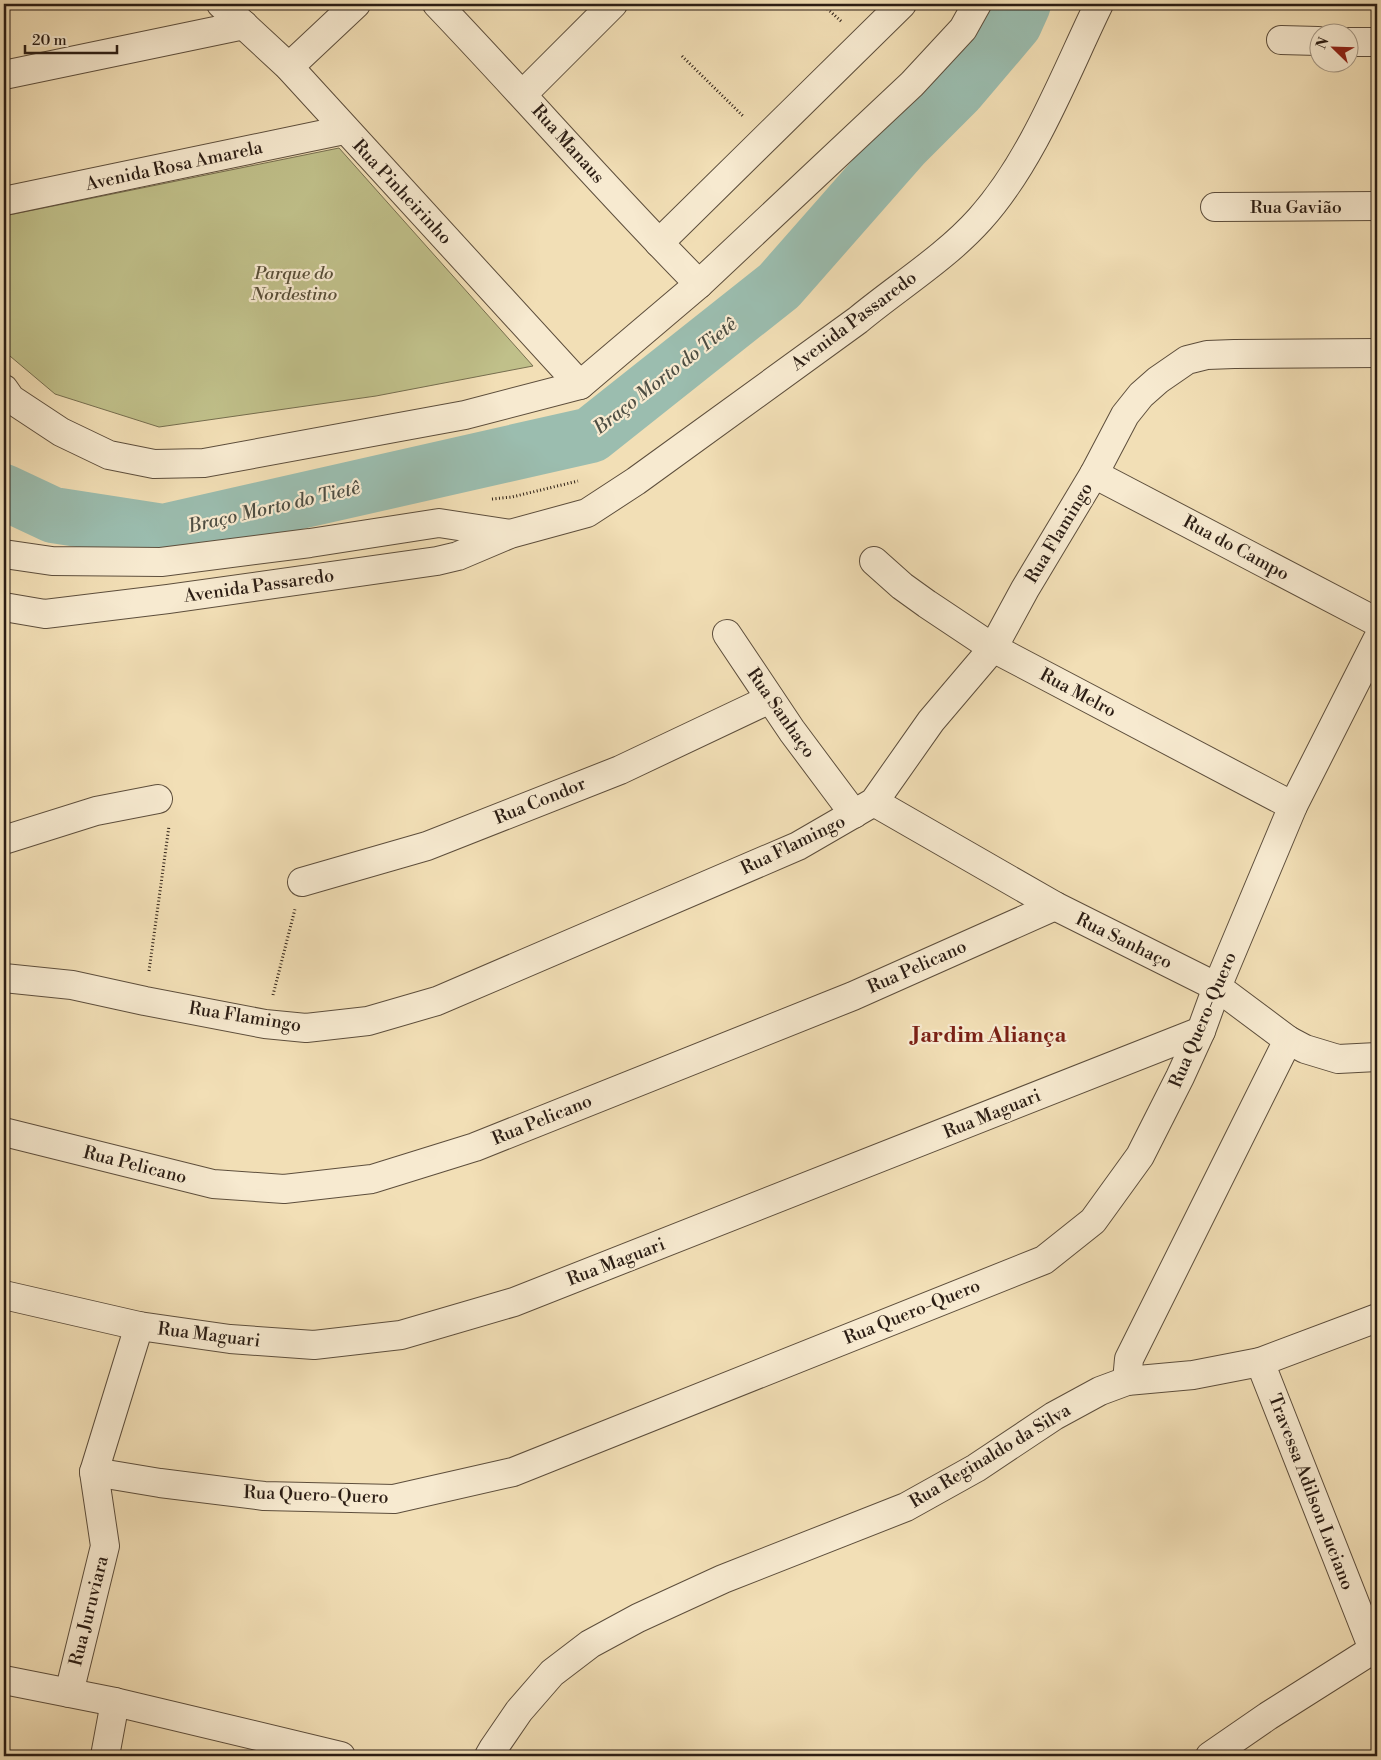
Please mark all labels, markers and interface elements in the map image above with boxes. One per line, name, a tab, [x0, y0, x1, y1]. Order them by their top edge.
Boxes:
scale bar	[25, 22, 118, 54]
north arrow	[1308, 22, 1358, 72]
text: 20 m	[32, 31, 67, 50]
text: N	[1313, 35, 1333, 52]
street label: Rua Manaus	[526, 100, 610, 188]
street label: Rua Pinheirinho	[347, 134, 457, 250]
street label: Avenida Rosa Amarela	[82, 136, 266, 196]
street label: Rua Gavião	[1250, 196, 1342, 219]
park label: Parque do Nordestino	[250, 262, 337, 306]
street label: Avenida Passaredo	[786, 266, 921, 376]
water label: Braço Morto do Tietê	[588, 312, 742, 440]
water label: Braço Morto do Tietê	[185, 476, 362, 539]
street label: Rua Flamingo	[1020, 478, 1098, 588]
street label: Rua do Campo	[1179, 510, 1293, 586]
street label: Avenida Passaredo	[181, 564, 336, 608]
street label: Rua Melro	[1036, 663, 1120, 723]
street label: Rua Sanhaço	[742, 664, 820, 762]
street label: Rua Condor	[491, 772, 589, 830]
street label: Rua Flamingo	[737, 810, 849, 880]
street label: Rua Sanhaço	[1072, 908, 1176, 974]
street label: Rua Pelicano	[864, 935, 970, 999]
street label: Rua Quero-Quero	[1164, 949, 1242, 1091]
street label: Rua Flamingo	[187, 997, 303, 1037]
district label: Jardim Aliança	[909, 1022, 1067, 1049]
street label: Rua Maguari	[940, 1084, 1044, 1144]
street label: Rua Pelicano	[489, 1089, 595, 1151]
street label: Rua Pelicano	[81, 1141, 189, 1189]
street label: Rua Maguari	[564, 1233, 668, 1291]
street label: Rua Quero-Quero	[840, 1274, 984, 1350]
street label: Rua Maguari	[156, 1317, 262, 1353]
street label: Travessa Adilson Luciano	[1263, 1391, 1359, 1593]
street label: Rua Reginaldo da Silva	[905, 1398, 1076, 1513]
street label: Rua Quero-Quero	[243, 1481, 389, 1509]
street label: Rua Juruviara	[64, 1553, 114, 1669]

